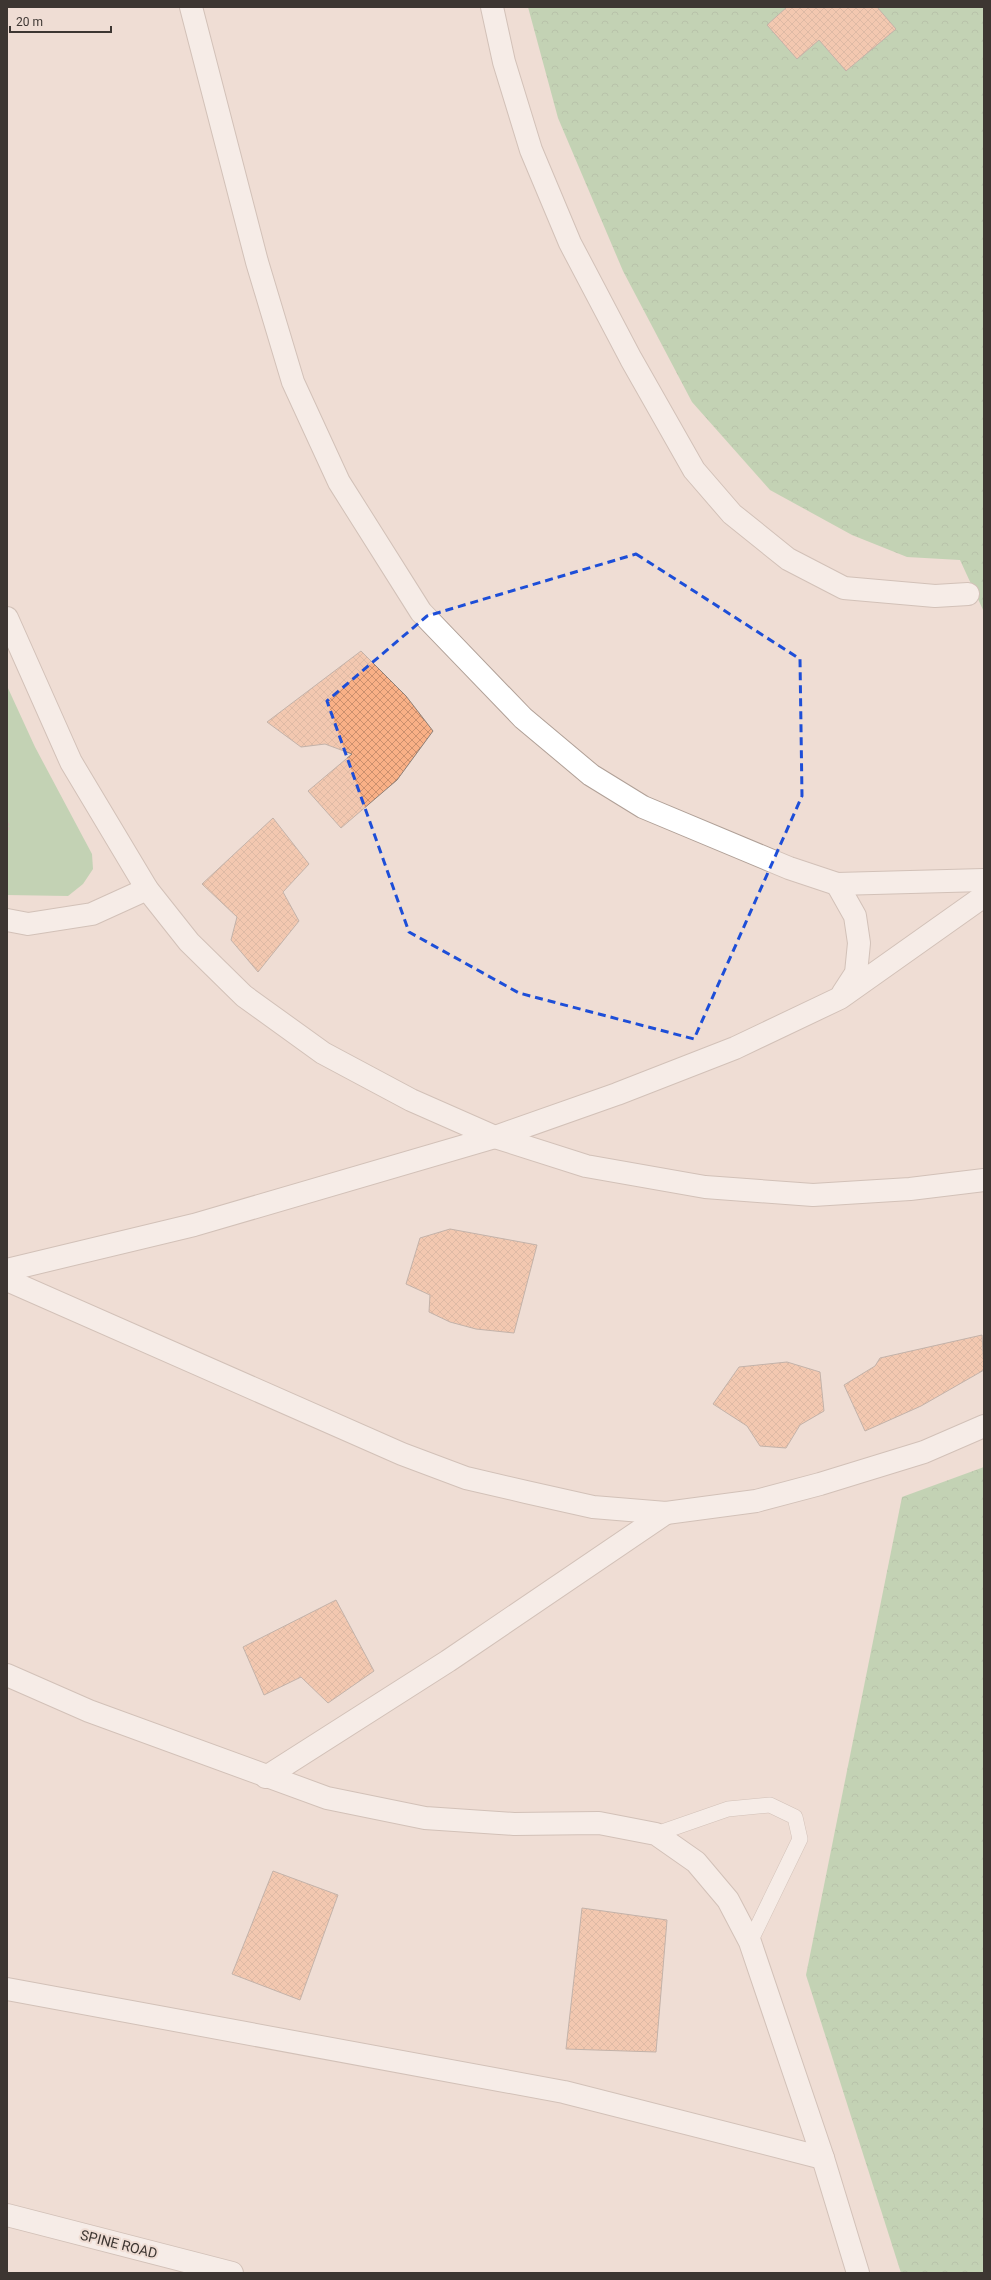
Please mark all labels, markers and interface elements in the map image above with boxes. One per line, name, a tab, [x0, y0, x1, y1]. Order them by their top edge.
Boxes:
scale bar	[10, 8, 111, 34]
text: 20 m	[16, 15, 43, 29]
street label: SPINE ROAD	[79, 2227, 159, 2261]

